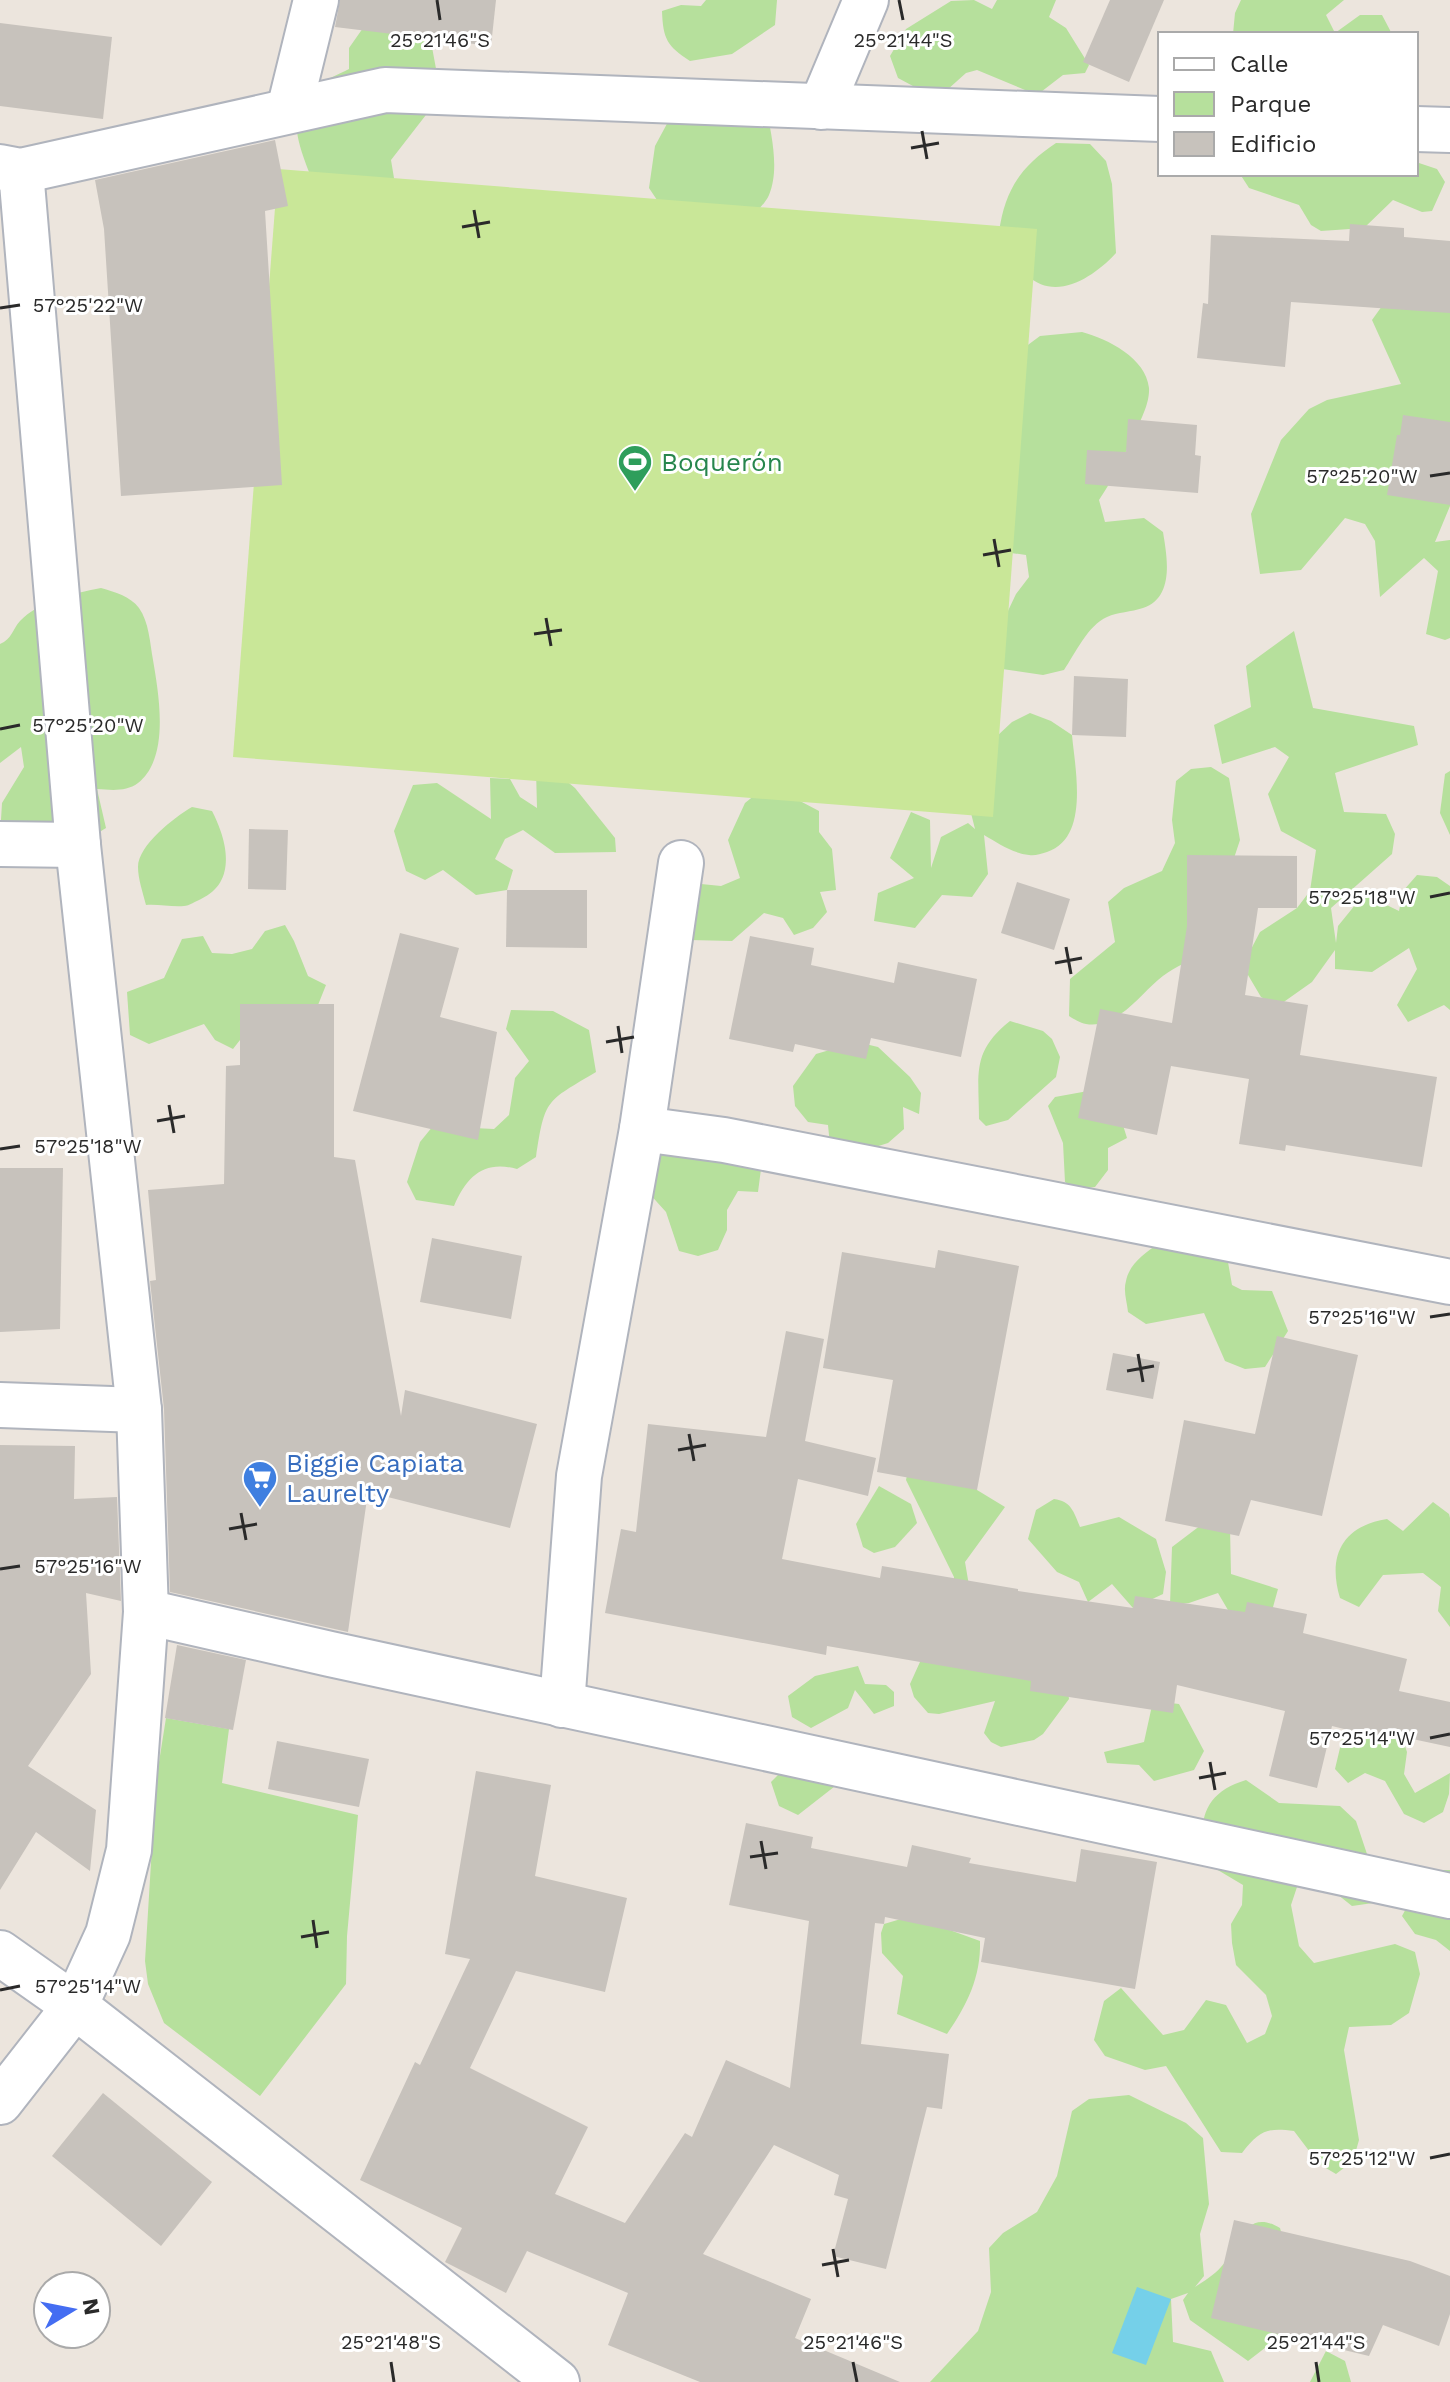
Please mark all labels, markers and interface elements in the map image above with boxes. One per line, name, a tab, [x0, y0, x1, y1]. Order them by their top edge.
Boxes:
text: 25°21'46"S	[390, 28, 490, 52]
text: 25°21'44"S	[853, 28, 953, 52]
legend	[1158, 32, 1418, 176]
text: Calle	[1230, 50, 1289, 78]
text: Parque	[1230, 90, 1311, 118]
text: Edificio	[1230, 130, 1316, 158]
text: 57°25'22"W	[33, 293, 143, 317]
sports icon: Boquerón	[616, 443, 654, 493]
place label: Boquerón	[661, 447, 783, 477]
text: 57°25'20"W	[1306, 464, 1418, 488]
text: 57°25'20"W	[32, 713, 144, 737]
text: 57°25'18"W	[1308, 885, 1416, 909]
text: 57°25'18"W	[34, 1134, 142, 1158]
text: 57°25'16"W	[1308, 1305, 1416, 1329]
place label: Biggie Capiata Laurelty	[286, 1448, 464, 1508]
supermarket icon: Biggie Capiata Laurelty	[241, 1459, 279, 1509]
text: 57°25'16"W	[34, 1554, 142, 1578]
text: 57°25'14"W	[1309, 1726, 1415, 1750]
text: 57°25'14"W	[35, 1974, 141, 1998]
text: 57°25'12"W	[1309, 2146, 1415, 2170]
north arrow	[32, 2270, 112, 2350]
text: N	[77, 2296, 105, 2317]
text: 25°21'48"S	[341, 2330, 441, 2354]
text: 25°21'46"S	[803, 2330, 903, 2354]
text: 25°21'44"S	[1266, 2330, 1366, 2354]

